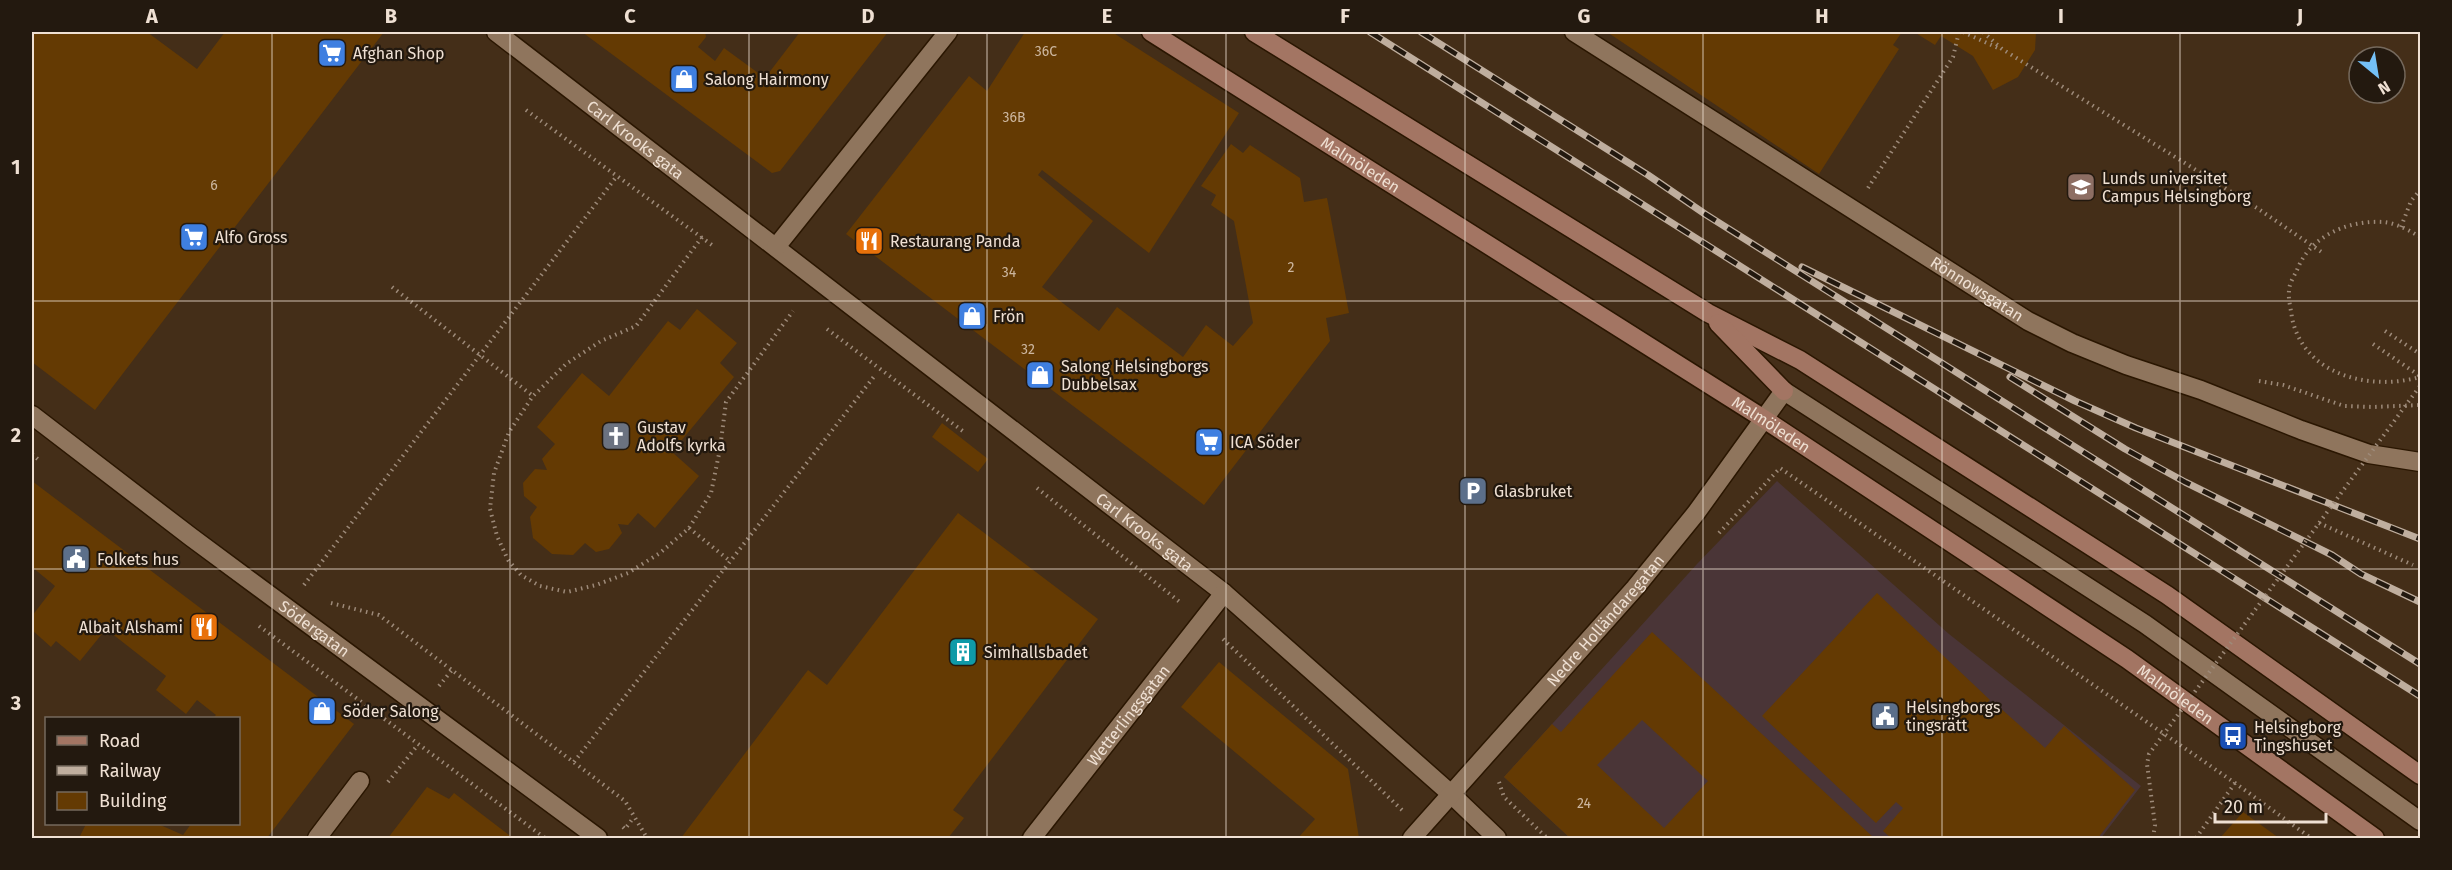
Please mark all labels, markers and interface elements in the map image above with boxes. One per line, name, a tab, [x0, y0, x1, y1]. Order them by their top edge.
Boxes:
text: A	[145, 4, 159, 28]
text: B	[385, 4, 397, 28]
text: C	[624, 4, 636, 28]
text: D	[861, 4, 875, 28]
text: E	[1102, 4, 1112, 28]
text: F	[1340, 4, 1350, 28]
text: G	[1578, 4, 1590, 28]
text: H	[1815, 4, 1829, 28]
text: I	[2058, 4, 2064, 28]
text: J	[2296, 4, 2303, 28]
supermarket icon: Afghan Shop	[316, 37, 348, 69]
house number: 36C	[1035, 43, 1057, 60]
place label: Afghan Shop	[353, 44, 445, 63]
north arrow	[2347, 45, 2407, 105]
shop icon: Salong Hairmony	[668, 63, 700, 95]
place label: Salong Hairmony	[705, 70, 829, 89]
text: N	[2375, 77, 2394, 98]
street label: Carl Krooks gata	[583, 96, 688, 183]
house number: 36B	[1003, 109, 1025, 126]
street label: Malmöleden	[1318, 132, 1404, 196]
text: 1	[11, 155, 21, 179]
place label: Lunds universitet Campus Helsingborg	[2102, 169, 2251, 206]
school or university icon: Lunds universitet Campus Helsingborg	[2065, 171, 2097, 203]
house number: 6	[210, 177, 218, 194]
supermarket icon: Alfo Gross	[178, 221, 210, 253]
restaurant icon: Restaurang Panda	[853, 225, 885, 257]
place label: Alfo Gross	[215, 228, 288, 247]
place label: Restaurang Panda	[890, 232, 1020, 251]
street label: Rönnowsgatan	[1927, 252, 2027, 325]
house number: 2	[1288, 259, 1295, 276]
house number: 34	[1002, 264, 1017, 281]
shop icon: Frön	[956, 300, 988, 332]
place label: Frön	[993, 307, 1025, 326]
house number: 32	[1021, 341, 1035, 358]
place label: Salong Helsingborgs Dubbelsax	[1061, 357, 1209, 394]
shop icon: Salong Helsingborgs Dubbelsax	[1024, 359, 1056, 391]
street label: Malmöleden	[1729, 392, 1814, 457]
place label: Gustav Adolfs kyrka	[637, 418, 726, 455]
church icon: Gustav Adolfs kyrka	[600, 420, 632, 452]
text: 2	[11, 423, 21, 447]
supermarket icon: ICA Söder	[1193, 426, 1225, 458]
place label: ICA Söder	[1230, 433, 1300, 452]
parking icon: Glasbruket	[1457, 475, 1489, 507]
place label: Glasbruket	[1494, 482, 1572, 501]
street label: Carl Krooks gata	[1092, 489, 1197, 575]
public building icon: Folkets hus	[60, 543, 92, 575]
place label: Folkets hus	[97, 550, 179, 569]
street label: Nedre Holländaregatan	[1542, 551, 1668, 690]
street label: Södergatan	[276, 596, 353, 661]
restaurant icon: Albait Alshami	[188, 611, 220, 643]
place label: Albait Alshami	[79, 618, 183, 637]
building icon: Simhallsbadet	[947, 636, 979, 668]
place label: Simhallsbadet	[984, 643, 1088, 662]
street label: Malmöleden	[2134, 660, 2218, 728]
street label: Wetterlingsgatan	[1083, 661, 1174, 769]
text: 3	[10, 691, 21, 715]
shop icon: Söder Salong	[306, 695, 338, 727]
place label: Helsingborgs tingsrätt	[1906, 698, 2000, 735]
public building icon: Helsingborgs tingsrätt	[1869, 700, 1901, 732]
place label: Söder Salong	[343, 702, 439, 721]
legend	[45, 717, 240, 825]
place label: Helsingborg Tingshuset	[2254, 718, 2342, 755]
bus stop icon: Helsingborg Tingshuset	[2217, 720, 2249, 752]
text: Road	[99, 730, 141, 752]
text: Railway	[99, 760, 161, 782]
scale bar	[2215, 786, 2326, 824]
text: Building	[99, 790, 167, 812]
house number: 24	[1577, 795, 1592, 812]
text: 20 m	[2224, 796, 2263, 818]

